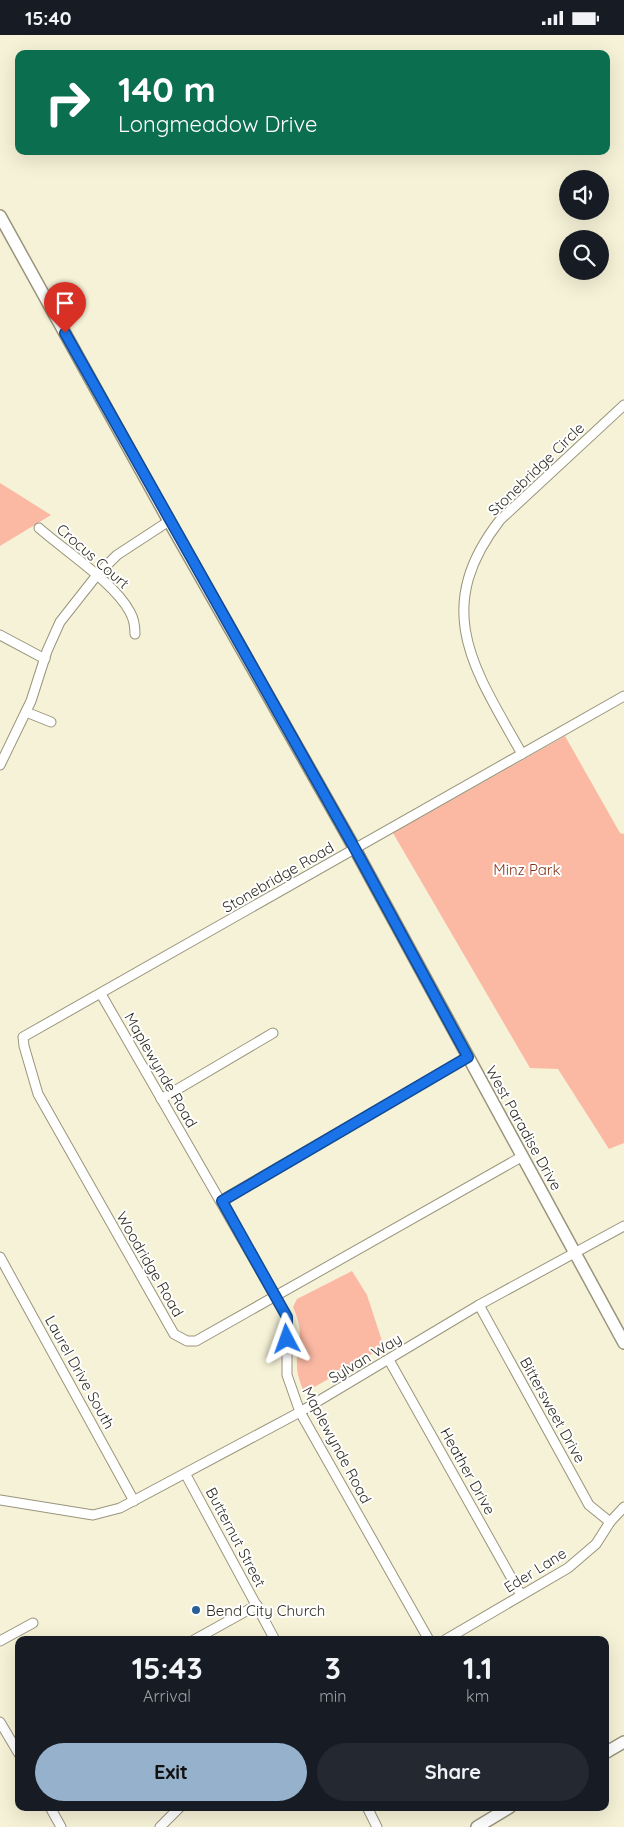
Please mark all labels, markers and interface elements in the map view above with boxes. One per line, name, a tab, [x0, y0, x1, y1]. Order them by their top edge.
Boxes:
text: 15:40	[25, 6, 71, 30]
text: 140 m	[118, 67, 216, 111]
icon: right	[35, 70, 100, 135]
text: Longmeadow Drive	[118, 110, 317, 138]
map controls	[559, 170, 609, 280]
button: sound	[559, 170, 609, 220]
button: search	[559, 230, 609, 280]
pin	[44, 282, 86, 333]
icon: arrive	[51, 289, 79, 317]
street label: Stonebridge Circle	[484, 418, 588, 520]
street label: Crocus Court	[53, 519, 133, 593]
street label: Stonebridge Road	[219, 837, 337, 917]
park label: Minz Park	[493, 860, 561, 879]
street label: Maplewynde Road	[120, 1009, 202, 1131]
street label: West Paradise Drive	[482, 1062, 566, 1194]
street label: Woodridge Road	[112, 1208, 188, 1320]
street label: Laurel Drive South	[41, 1312, 119, 1432]
position arrow	[260, 1312, 312, 1364]
street label: Sylvan Way	[325, 1329, 405, 1387]
street label: Bittersweet Drive	[516, 1354, 590, 1466]
street label: Maplewynde Road	[298, 1383, 376, 1507]
street label: Heather Drive	[436, 1424, 500, 1518]
street label: Butternut Street	[202, 1484, 270, 1590]
street label: Eder Lane	[500, 1543, 570, 1597]
place label: Bend City Church	[206, 1601, 325, 1620]
marker: Bend City Church	[190, 1604, 202, 1616]
text: 15:43	[132, 1649, 203, 1687]
text: 3	[325, 1649, 341, 1687]
text: 1.1	[463, 1649, 492, 1687]
text: Arrival	[143, 1686, 191, 1706]
text: min	[319, 1686, 346, 1706]
text: km	[466, 1686, 489, 1706]
button: Exit	[35, 1743, 307, 1801]
button: Share	[317, 1743, 589, 1801]

